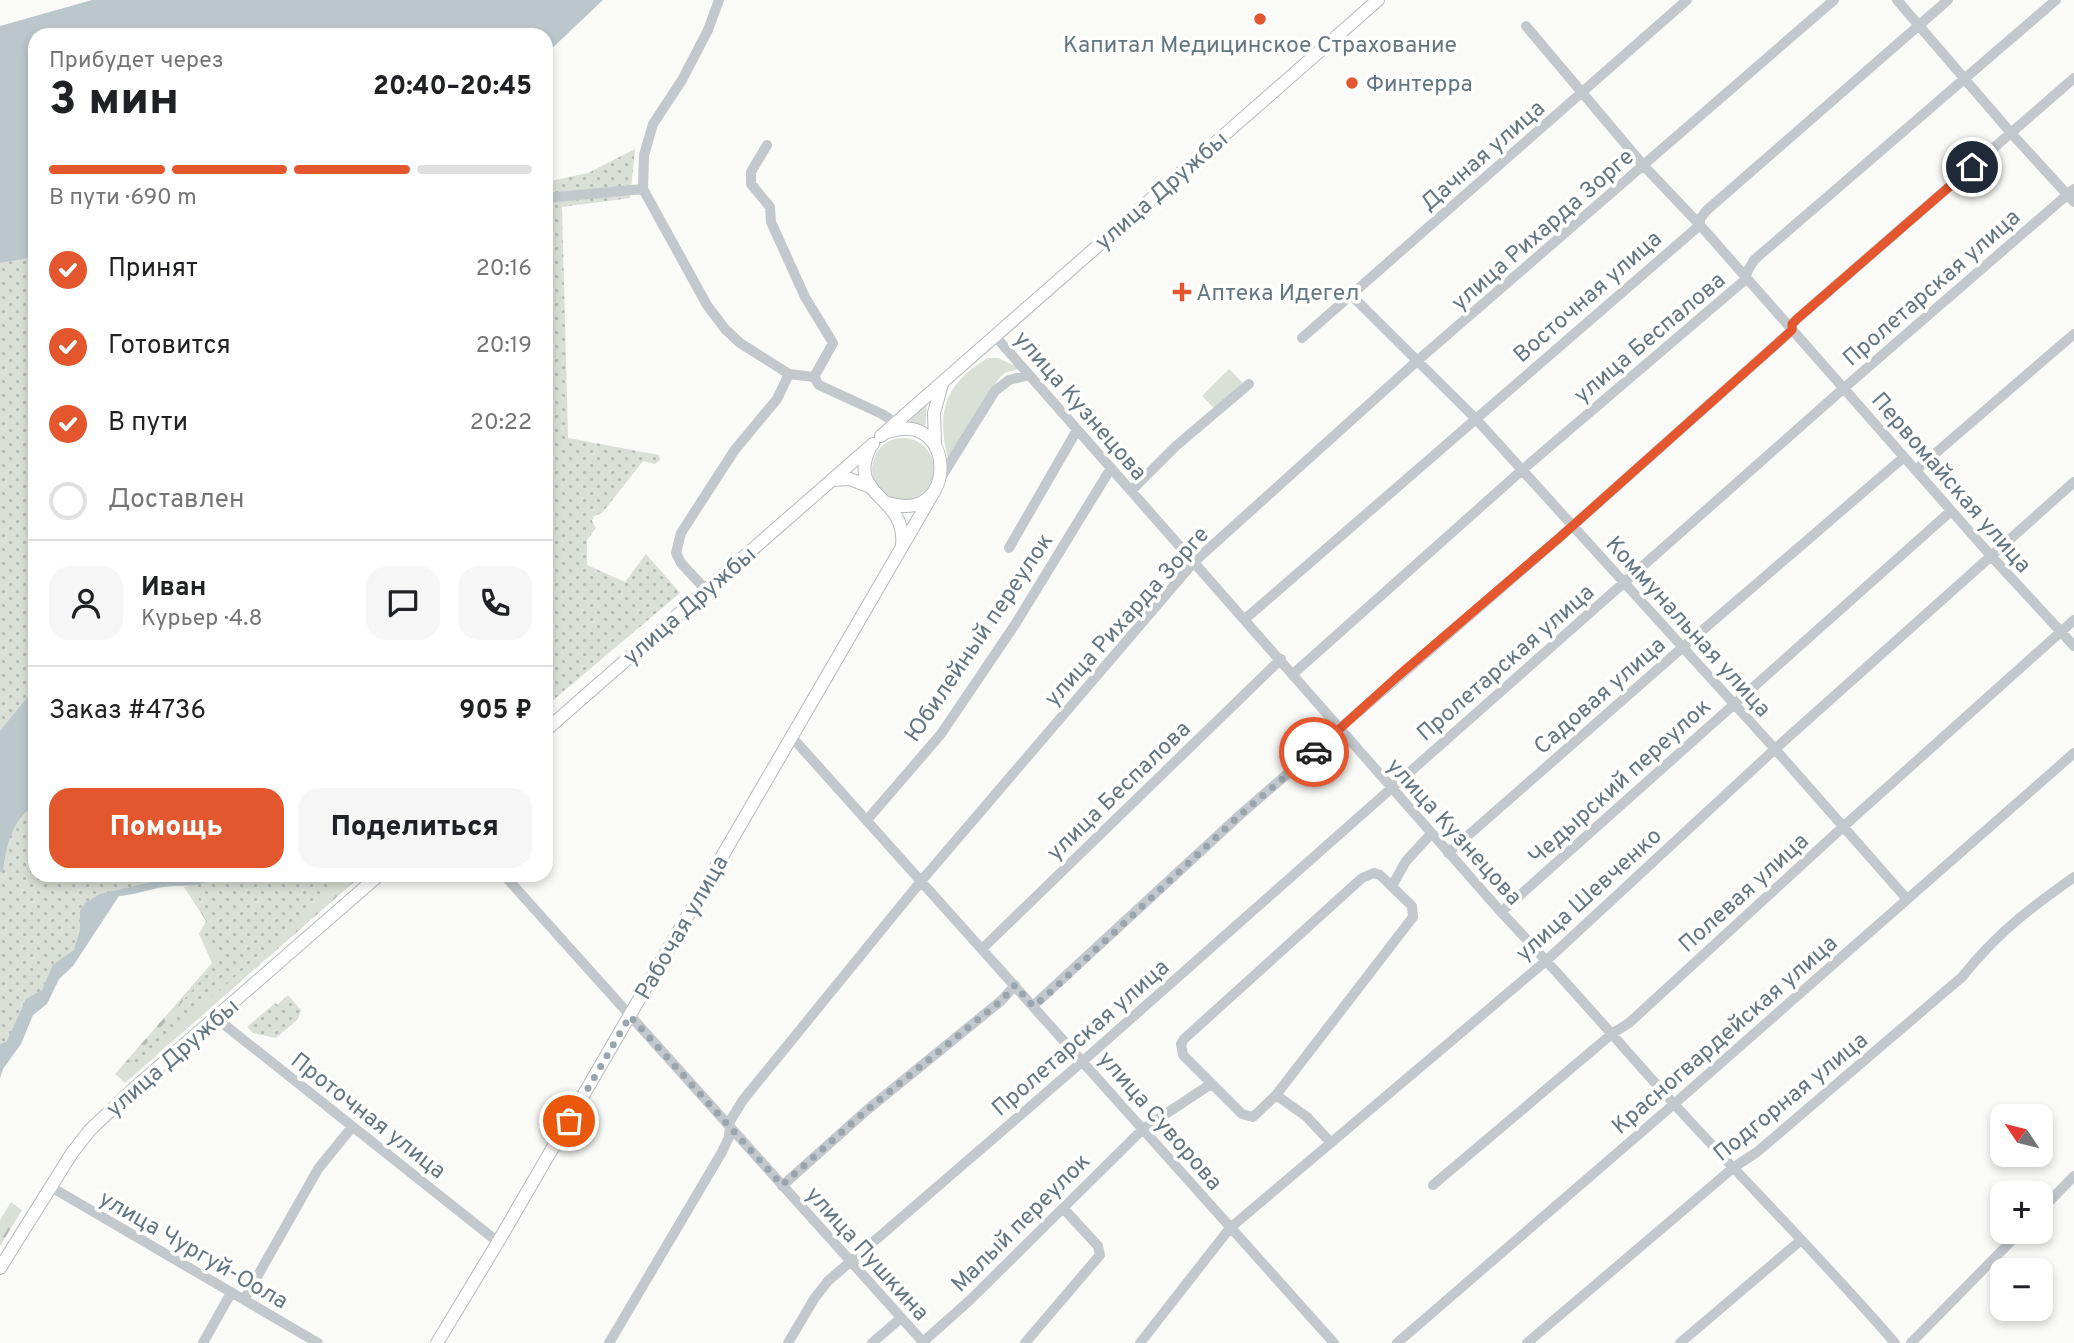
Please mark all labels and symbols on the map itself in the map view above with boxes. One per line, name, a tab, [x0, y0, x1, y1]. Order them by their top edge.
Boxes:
marker: Капитал Медицинское Страхование	[1252, 11, 1268, 27]
place label: Капитал Медицинское Страхование	[1063, 32, 1457, 61]
place label: Финтерра	[1366, 71, 1473, 100]
marker: Финтерра	[1344, 75, 1360, 91]
street label: Дачная улица	[1415, 95, 1552, 219]
street label: улица Дружбы	[1090, 126, 1235, 258]
pin	[1942, 137, 2002, 197]
street label: улица Рихарда Зорге	[1446, 144, 1641, 318]
street label: Пролетарская улица	[1838, 204, 2027, 374]
street label: Восточная улица	[1508, 226, 1669, 370]
street label: улица Беспалова	[1569, 267, 1732, 411]
place label: Аптека Идегел	[1196, 280, 1359, 309]
marker: Аптека Идегел	[1174, 284, 1190, 300]
street label: улица Кузнецова	[1006, 326, 1152, 487]
street label: Первомайская улица	[1864, 387, 2037, 580]
street label: улица Рихарда Зорге	[1039, 521, 1216, 714]
street label: Юбилейный переулок	[899, 528, 1061, 748]
street label: Коммунальная улица	[1598, 531, 1776, 724]
street label: улица Дружбы	[618, 541, 763, 673]
street label: Пролетарская улица	[1412, 579, 1601, 749]
street label: Садовая улица	[1529, 632, 1672, 762]
street label: Чедырский переулок	[1523, 693, 1718, 873]
street label: улица Беспалова	[1042, 716, 1198, 868]
courier	[1279, 717, 1349, 787]
street label: улица Кузнецова	[1379, 753, 1527, 913]
street label: улица Шевченко	[1511, 823, 1669, 969]
street label: Полевая улица	[1674, 828, 1816, 960]
street label: Рабочая улица	[630, 851, 736, 1006]
street label: Красногвардейская улица	[1607, 930, 1844, 1142]
street label: Пролетарская улица	[987, 954, 1176, 1124]
street label: улица Дружбы	[101, 993, 246, 1125]
street label: Подгорная улица	[1708, 1027, 1875, 1169]
street label: улица Суворова	[1091, 1046, 1228, 1197]
street label: Проточная улица	[284, 1047, 451, 1187]
pin	[539, 1091, 599, 1151]
north arrow	[1990, 1104, 2053, 1167]
street label: Малый переулок	[946, 1148, 1097, 1299]
street label: улица Пушкина	[798, 1181, 934, 1328]
street label: улица Чургуй-Оола	[93, 1185, 292, 1317]

